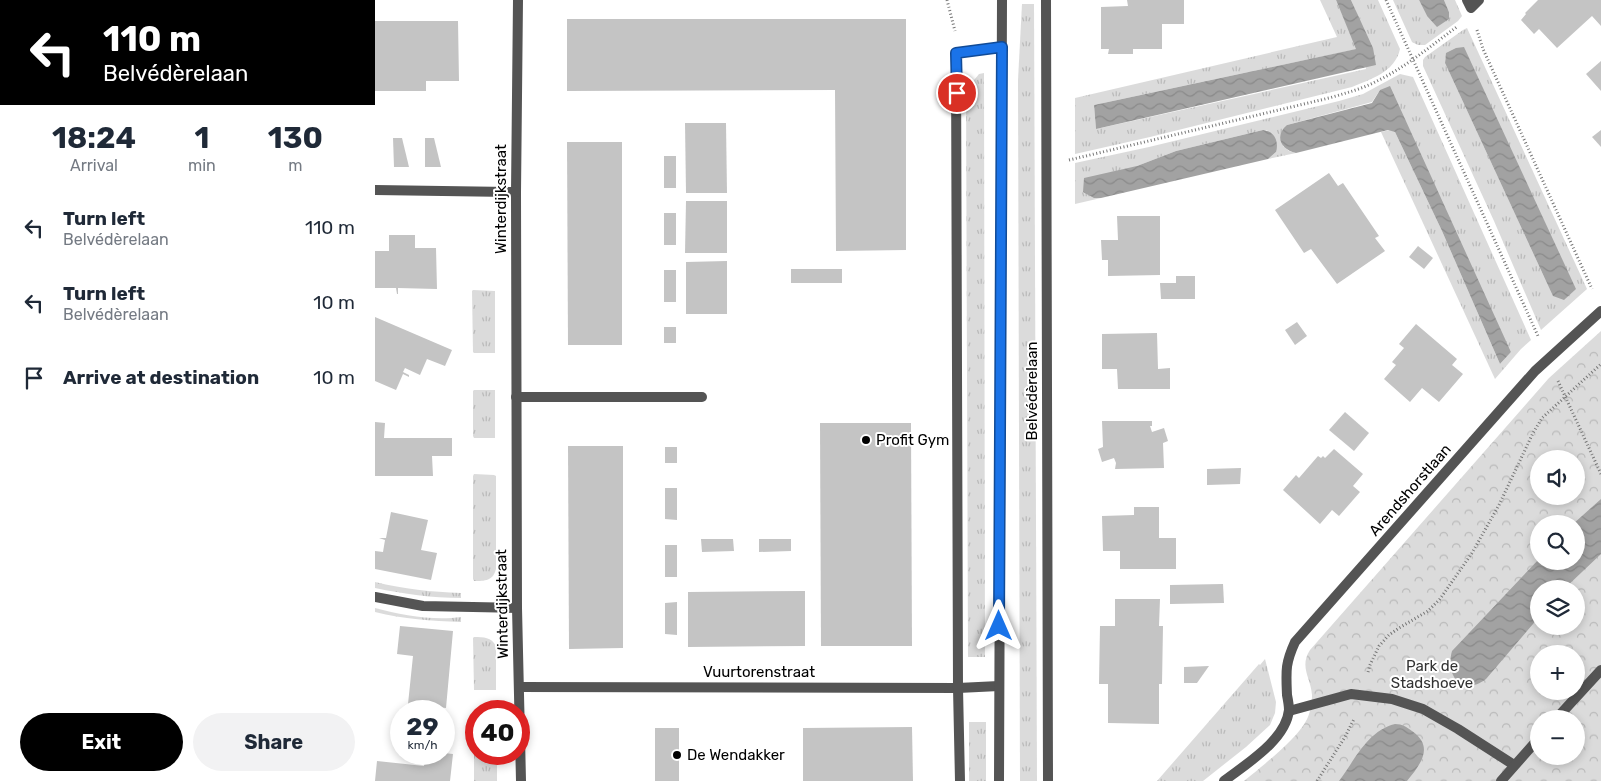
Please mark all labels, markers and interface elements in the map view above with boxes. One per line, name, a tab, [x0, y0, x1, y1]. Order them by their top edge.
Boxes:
text: 110 m	[103, 18, 201, 60]
icon: left	[20, 20, 85, 85]
text: Belvédèrelaan	[103, 60, 248, 87]
pin	[936, 72, 978, 114]
icon: arrive	[943, 79, 971, 107]
text: 18:24	[52, 120, 136, 156]
text: 1	[194, 120, 209, 156]
text: 130	[268, 120, 323, 156]
street label: Winterdijkstraat	[492, 144, 510, 254]
text: Arrival	[70, 156, 118, 175]
text: min	[188, 156, 216, 175]
text: m	[288, 156, 302, 175]
text: Turn left	[63, 207, 145, 230]
icon: left	[20, 214, 48, 242]
text: 110 m	[305, 216, 355, 239]
text: Belvédèrelaan	[63, 230, 169, 249]
text: Turn left	[63, 282, 145, 305]
icon: left	[20, 289, 48, 317]
text: 10 m	[313, 291, 355, 314]
text: Belvédèrelaan	[63, 305, 169, 324]
street label: Belvédèrelaan	[1023, 341, 1041, 441]
icon: arrive	[20, 364, 48, 392]
text: Arrive at destination	[63, 366, 259, 389]
text: 10 m	[313, 366, 355, 389]
place label: Profit Gym	[876, 431, 949, 449]
marker: Profit Gym	[860, 434, 872, 446]
street label: Arendshorstlaan	[1365, 440, 1455, 540]
map controls	[1530, 450, 1585, 765]
button: sound	[1530, 450, 1585, 505]
button: search	[1530, 515, 1585, 570]
street label: Winterdijkstraat	[492, 549, 512, 659]
button: layers	[1530, 580, 1585, 635]
position arrow	[972, 599, 1024, 651]
button: +	[1530, 645, 1585, 700]
park label: Park de Stadshoeve	[1391, 657, 1473, 692]
street label: Vuurtorenstraat	[703, 663, 815, 681]
speed limit sign: 40	[465, 700, 530, 765]
button: −	[1530, 710, 1585, 765]
text: 29	[406, 712, 439, 741]
button: Exit	[20, 713, 183, 771]
button: Share	[193, 713, 355, 771]
text: km/h	[408, 738, 437, 752]
place label: De Wendakker	[687, 746, 785, 764]
marker: De Wendakker	[671, 749, 683, 761]

